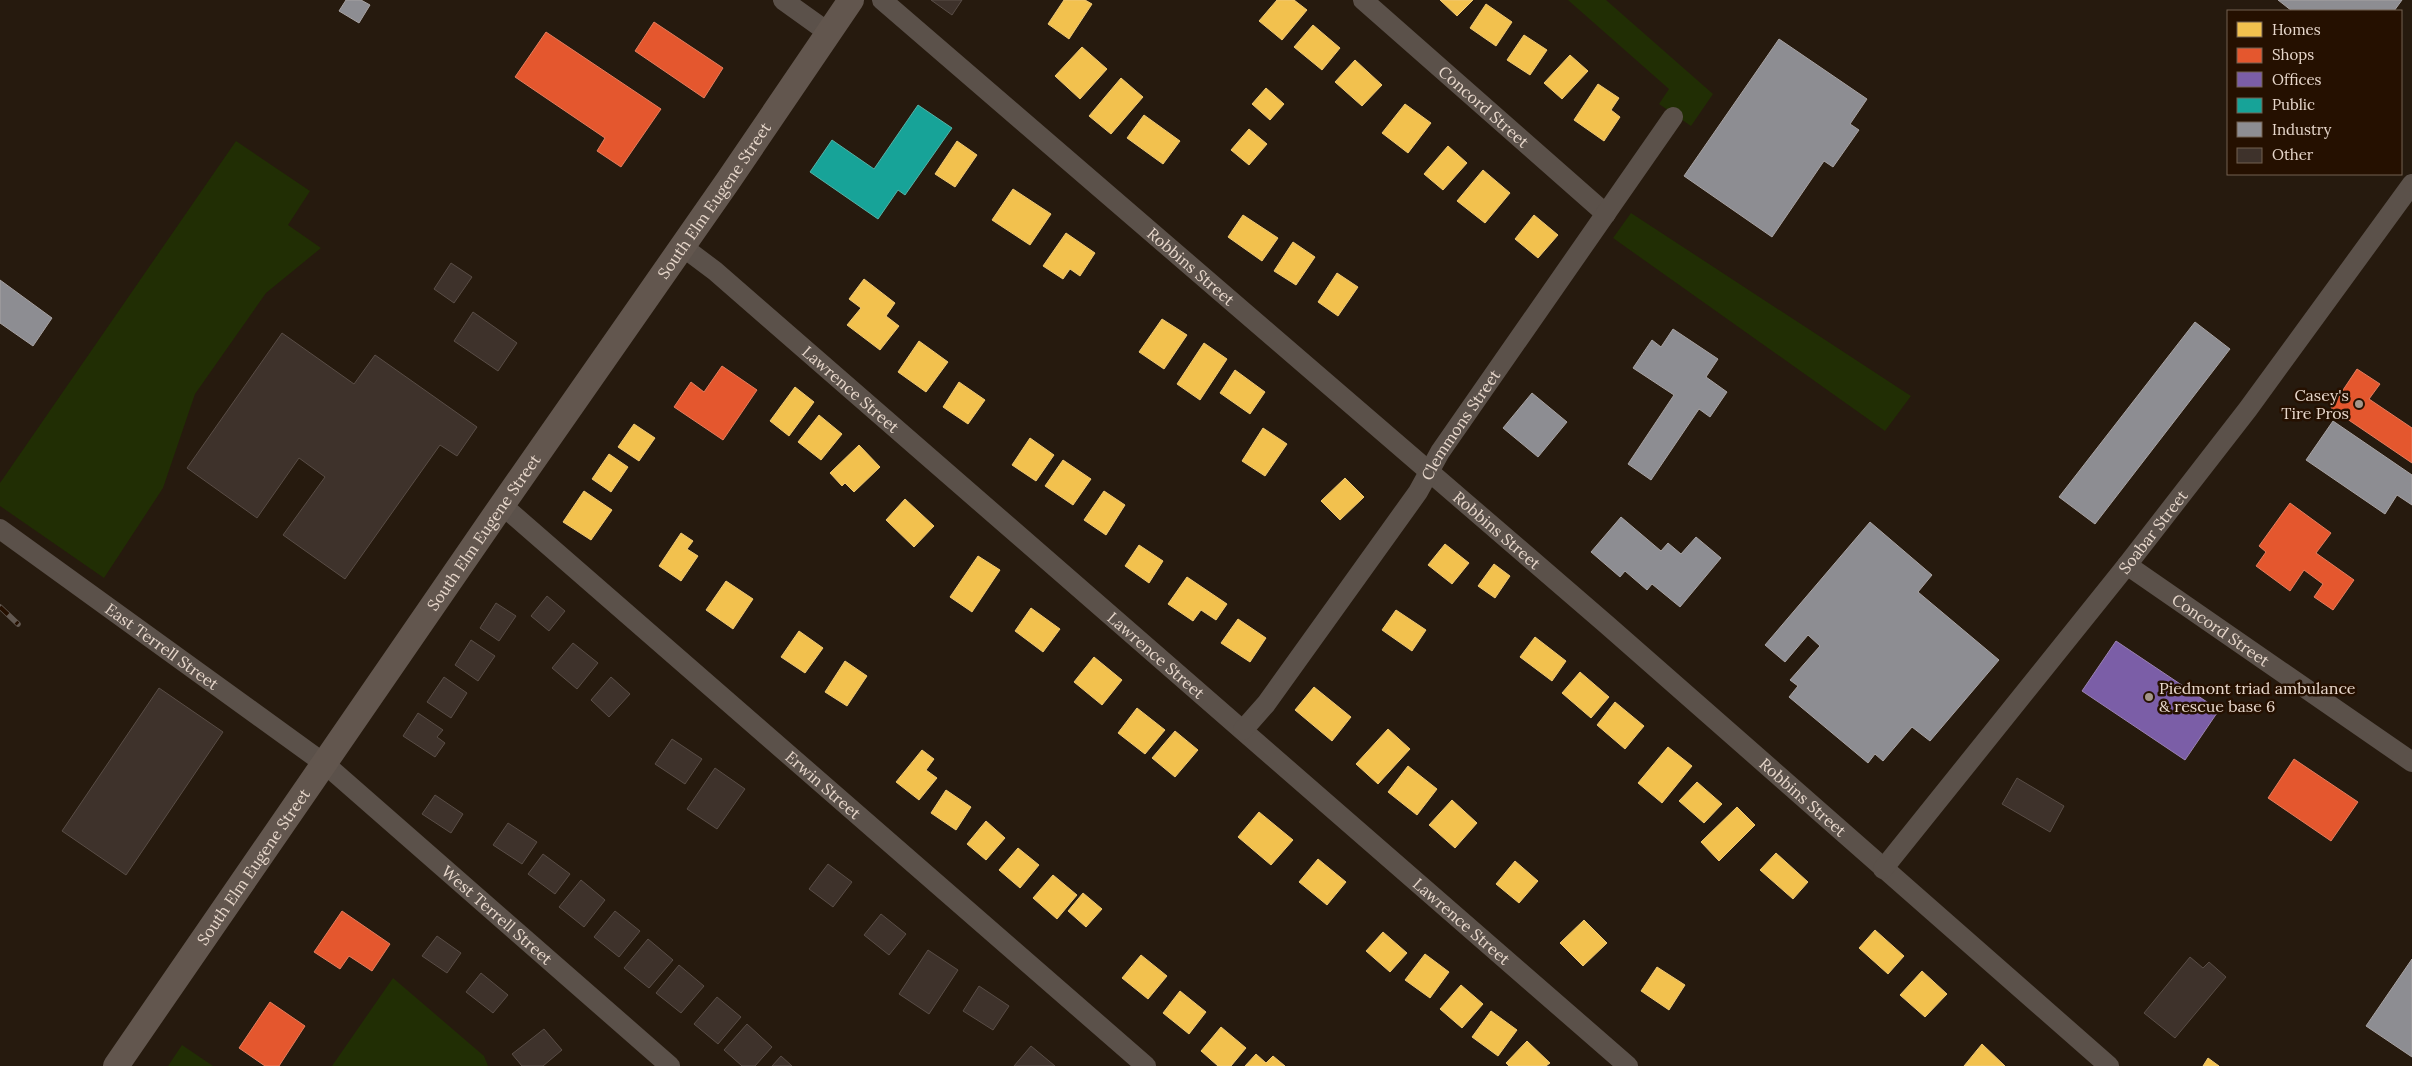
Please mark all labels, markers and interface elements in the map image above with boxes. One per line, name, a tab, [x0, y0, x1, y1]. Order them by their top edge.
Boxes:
legend	[2227, 10, 2402, 175]
text: Homes	[2272, 20, 2321, 39]
text: Shops	[2272, 45, 2314, 64]
street label: Concord Street	[1434, 61, 1534, 152]
text: Offices	[2272, 70, 2322, 89]
text: Public	[2272, 95, 2315, 114]
street label: South Elm Eugene Street	[653, 118, 775, 283]
text: Industry	[2272, 120, 2331, 139]
text: Other	[2272, 145, 2314, 164]
street label: Robbins Street	[1143, 223, 1240, 310]
street label: Lawrence Street	[798, 341, 904, 437]
street label: Clemmons Street	[1416, 365, 1505, 484]
place label: Casey's Tire Pros	[2281, 385, 2349, 423]
marker: Casey's Tire Pros	[2353, 398, 2365, 410]
street label: South Elm Eugene Street	[422, 449, 545, 614]
street label: Soabar Street	[2114, 485, 2192, 578]
street label: Robbins Street	[1449, 487, 1546, 574]
street label: Concord Street	[2168, 589, 2274, 671]
street label: East Terrell Street	[102, 599, 223, 694]
street label: Lawrence Street	[1103, 607, 1210, 703]
place label: Piedmont triad ambulance & rescue base 6	[2159, 678, 2356, 716]
marker: Piedmont triad ambulance & rescue base 6	[2143, 691, 2155, 703]
street label: Erwin Street	[781, 747, 866, 824]
street label: Robbins Street	[1755, 754, 1851, 841]
street label: South Elm Eugene Street	[192, 784, 315, 949]
street label: West Terrell Street	[438, 861, 557, 969]
street label: Lawrence Street	[1409, 873, 1515, 969]

